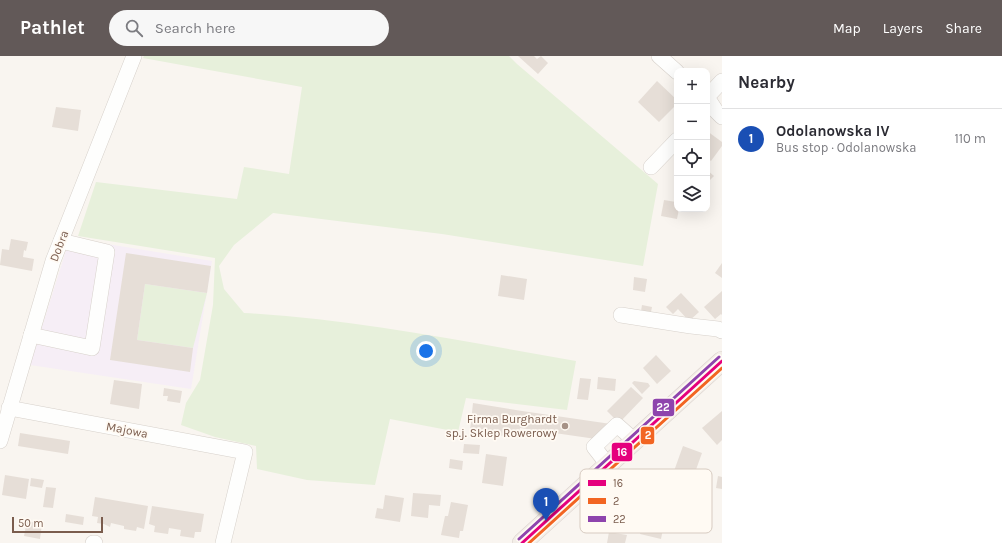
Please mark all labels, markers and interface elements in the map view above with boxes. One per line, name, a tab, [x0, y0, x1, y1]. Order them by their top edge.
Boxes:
search box	[109, 10, 389, 46]
text: Pathlet	[20, 17, 85, 39]
icon: search	[123, 17, 145, 39]
text: Search here	[155, 19, 236, 37]
text: Map	[833, 20, 861, 37]
text: Layers	[883, 20, 923, 37]
text: Share	[945, 20, 982, 37]
map controls	[674, 68, 710, 212]
button: +	[674, 68, 710, 104]
text: Nearby	[738, 72, 795, 92]
button: −	[674, 104, 710, 140]
text: Odolanowska IV	[776, 122, 889, 140]
text: 1	[749, 131, 753, 146]
text: 110 m	[954, 131, 986, 146]
button: locate	[674, 140, 710, 176]
text: Bus stop · Odolanowska	[776, 140, 916, 155]
button: layers	[674, 176, 710, 212]
street label: Dobra	[47, 228, 71, 264]
your location	[416, 341, 436, 361]
line badge: 22	[652, 398, 675, 417]
text: 22	[656, 401, 670, 414]
place label: Firma Burghardt sp.j. Sklep Rowerowy	[445, 412, 557, 440]
street label: Majowa	[105, 419, 149, 441]
marker: Firma Burghardt sp.j. Sklep Rowerowy	[560, 421, 570, 431]
line badge: 2	[640, 426, 655, 445]
text: 2	[645, 429, 652, 442]
line badge: 16	[611, 442, 633, 462]
text: 16	[617, 446, 628, 459]
legend	[580, 469, 712, 533]
text: 16	[613, 477, 623, 490]
pin: 1	[533, 488, 559, 521]
text: 2	[613, 495, 619, 508]
text: 22	[613, 513, 626, 526]
scale bar	[12, 515, 103, 534]
text: 50 m	[18, 517, 44, 530]

